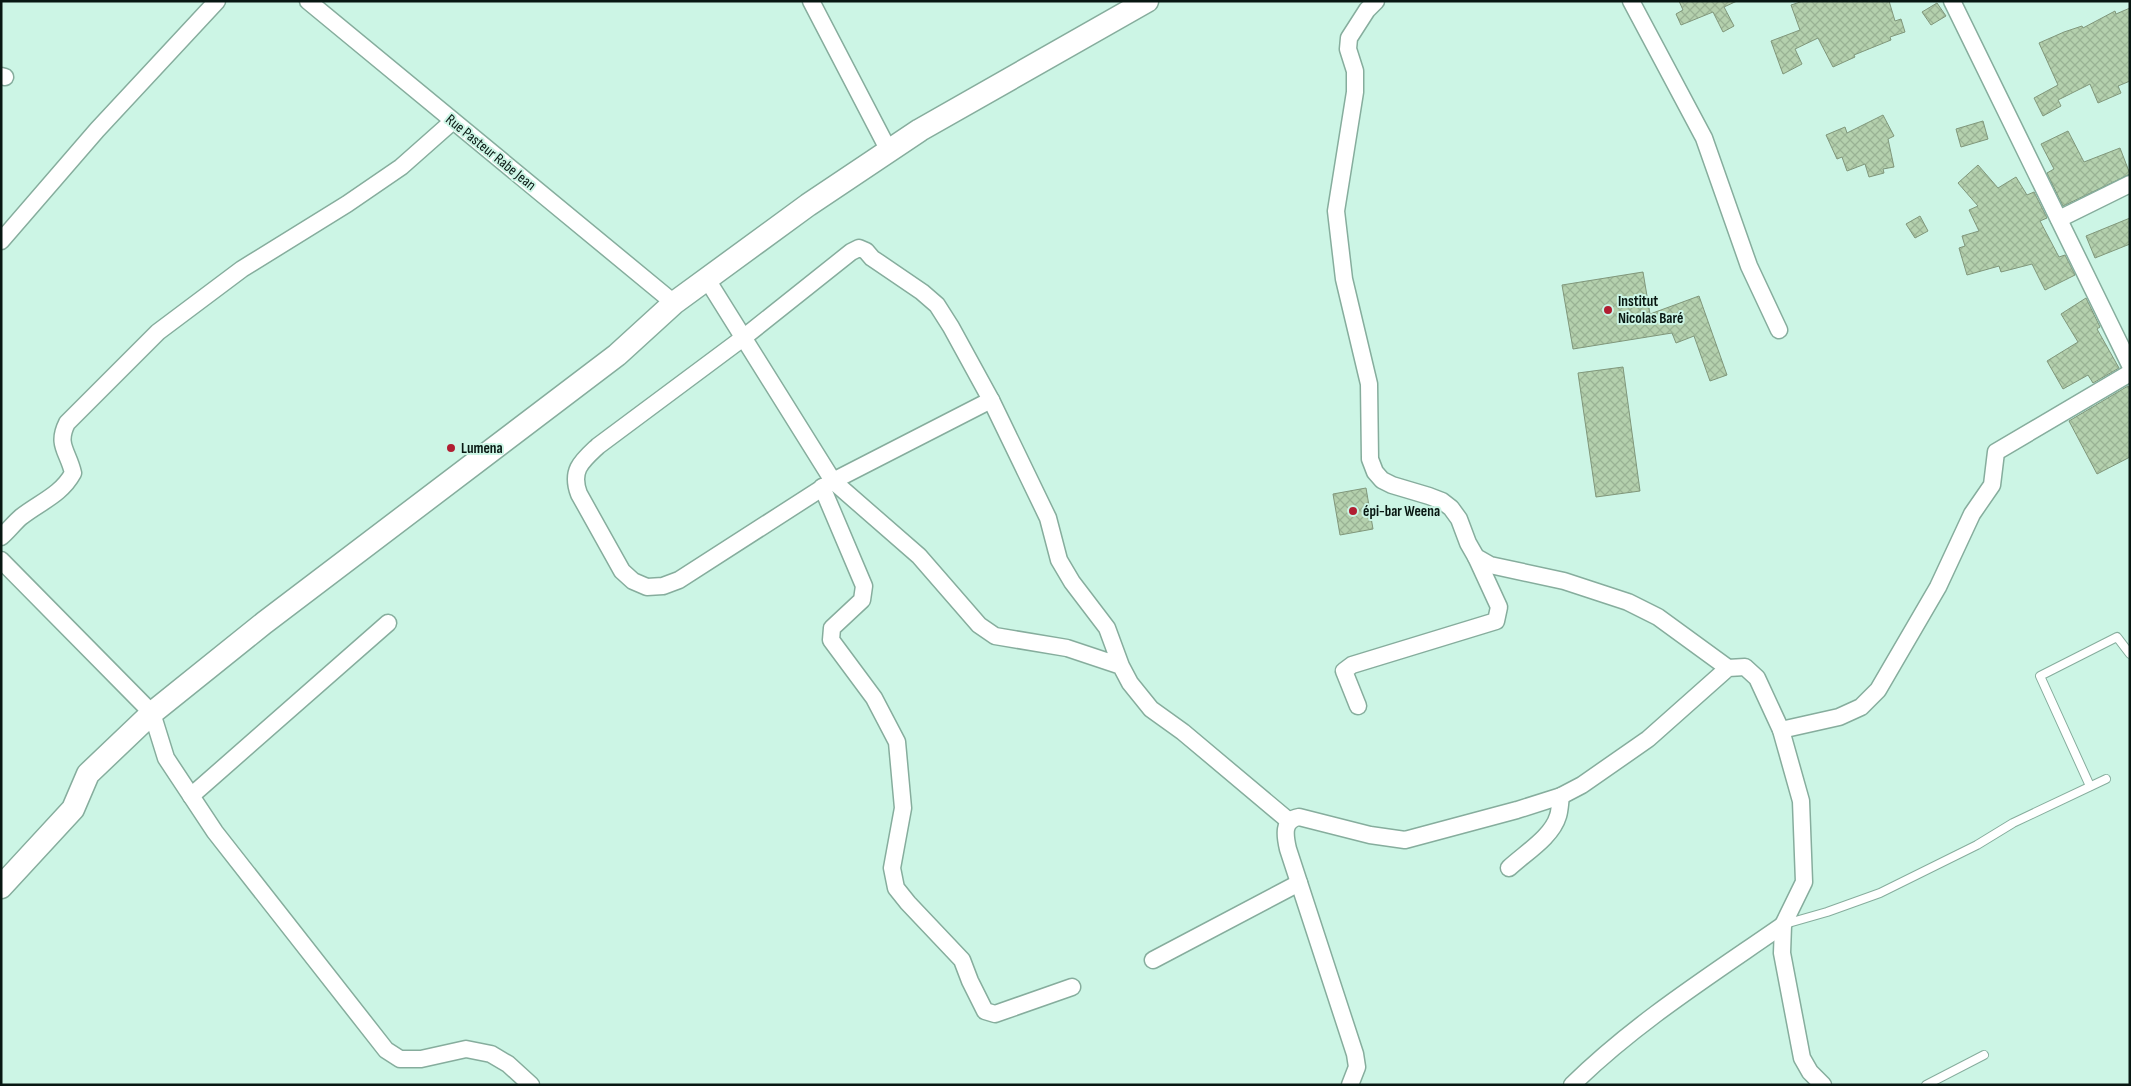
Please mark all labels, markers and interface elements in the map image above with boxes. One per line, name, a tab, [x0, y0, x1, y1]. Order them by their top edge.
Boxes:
street label: Rue Pasteur Rabe Jean	[442, 110, 540, 195]
place label: Institut Nicolas Baré	[1618, 292, 1683, 328]
marker: Institut Nicolas Baré	[1602, 304, 1614, 316]
place label: Lumena	[461, 439, 503, 458]
marker: Lumena	[445, 442, 457, 454]
place label: épi-bar Weena	[1363, 502, 1440, 521]
marker: épi-bar Weena	[1347, 505, 1359, 517]

